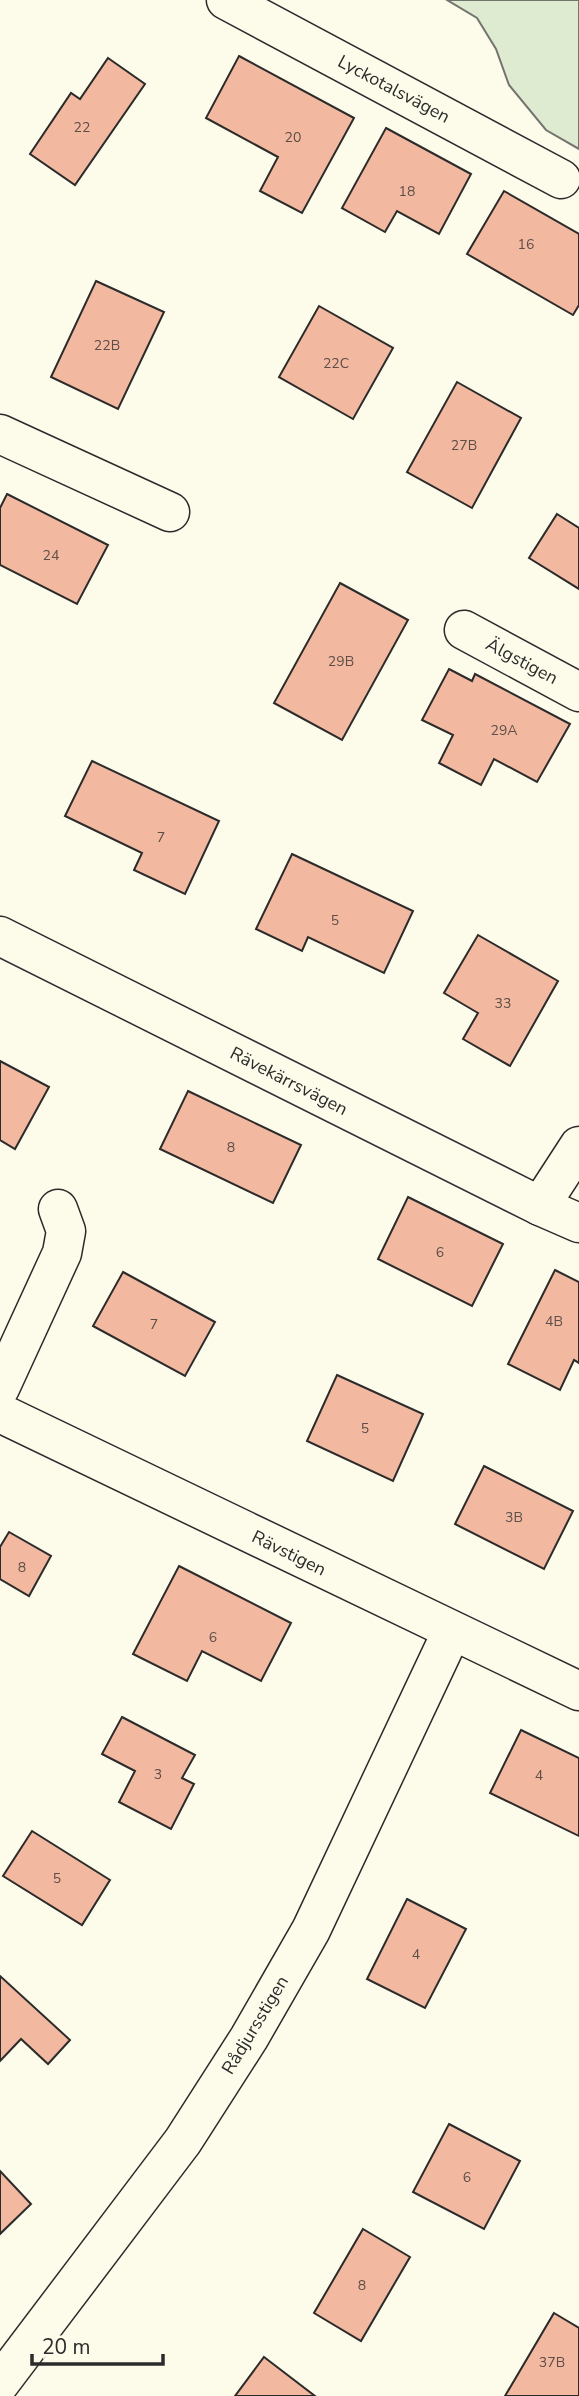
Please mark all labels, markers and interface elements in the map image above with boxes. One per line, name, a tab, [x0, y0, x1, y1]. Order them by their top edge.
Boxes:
street label: Lyckotalsvägen	[334, 49, 454, 129]
house number: 22	[74, 118, 90, 137]
house number: 20	[285, 128, 301, 147]
house number: 18	[399, 182, 415, 201]
house number: 16	[518, 235, 534, 254]
house number: 22B	[94, 336, 120, 355]
house number: 22C	[323, 354, 349, 373]
house number: 27B	[451, 436, 477, 455]
house number: 24	[43, 546, 59, 565]
street label: Älgstigen	[482, 632, 562, 690]
house number: 29B	[328, 652, 354, 671]
house number: 29A	[490, 721, 518, 740]
house number: 7	[157, 828, 165, 847]
house number: 5	[331, 911, 339, 930]
house number: 33	[495, 994, 511, 1013]
street label: Rävekärrsvägen	[226, 1041, 352, 1121]
house number: 8	[227, 1138, 235, 1157]
house number: 6	[436, 1243, 444, 1262]
house number: 4B	[545, 1312, 563, 1331]
house number: 7	[150, 1315, 158, 1334]
house number: 5	[361, 1419, 369, 1438]
house number: 3B	[505, 1508, 523, 1527]
street label: Rävstigen	[248, 1525, 330, 1581]
house number: 8	[18, 1558, 26, 1577]
house number: 6	[209, 1628, 217, 1647]
house number: 3	[154, 1765, 162, 1784]
house number: 4	[535, 1766, 543, 1785]
house number: 5	[53, 1869, 61, 1888]
house number: 4	[412, 1945, 420, 1964]
street label: Rådjursstigen	[216, 1971, 294, 2079]
house number: 6	[463, 2168, 471, 2187]
house number: 8	[358, 2276, 366, 2295]
scale bar	[32, 2322, 163, 2366]
text: 20 m	[42, 2333, 91, 2361]
house number: 37B	[539, 2353, 565, 2372]

